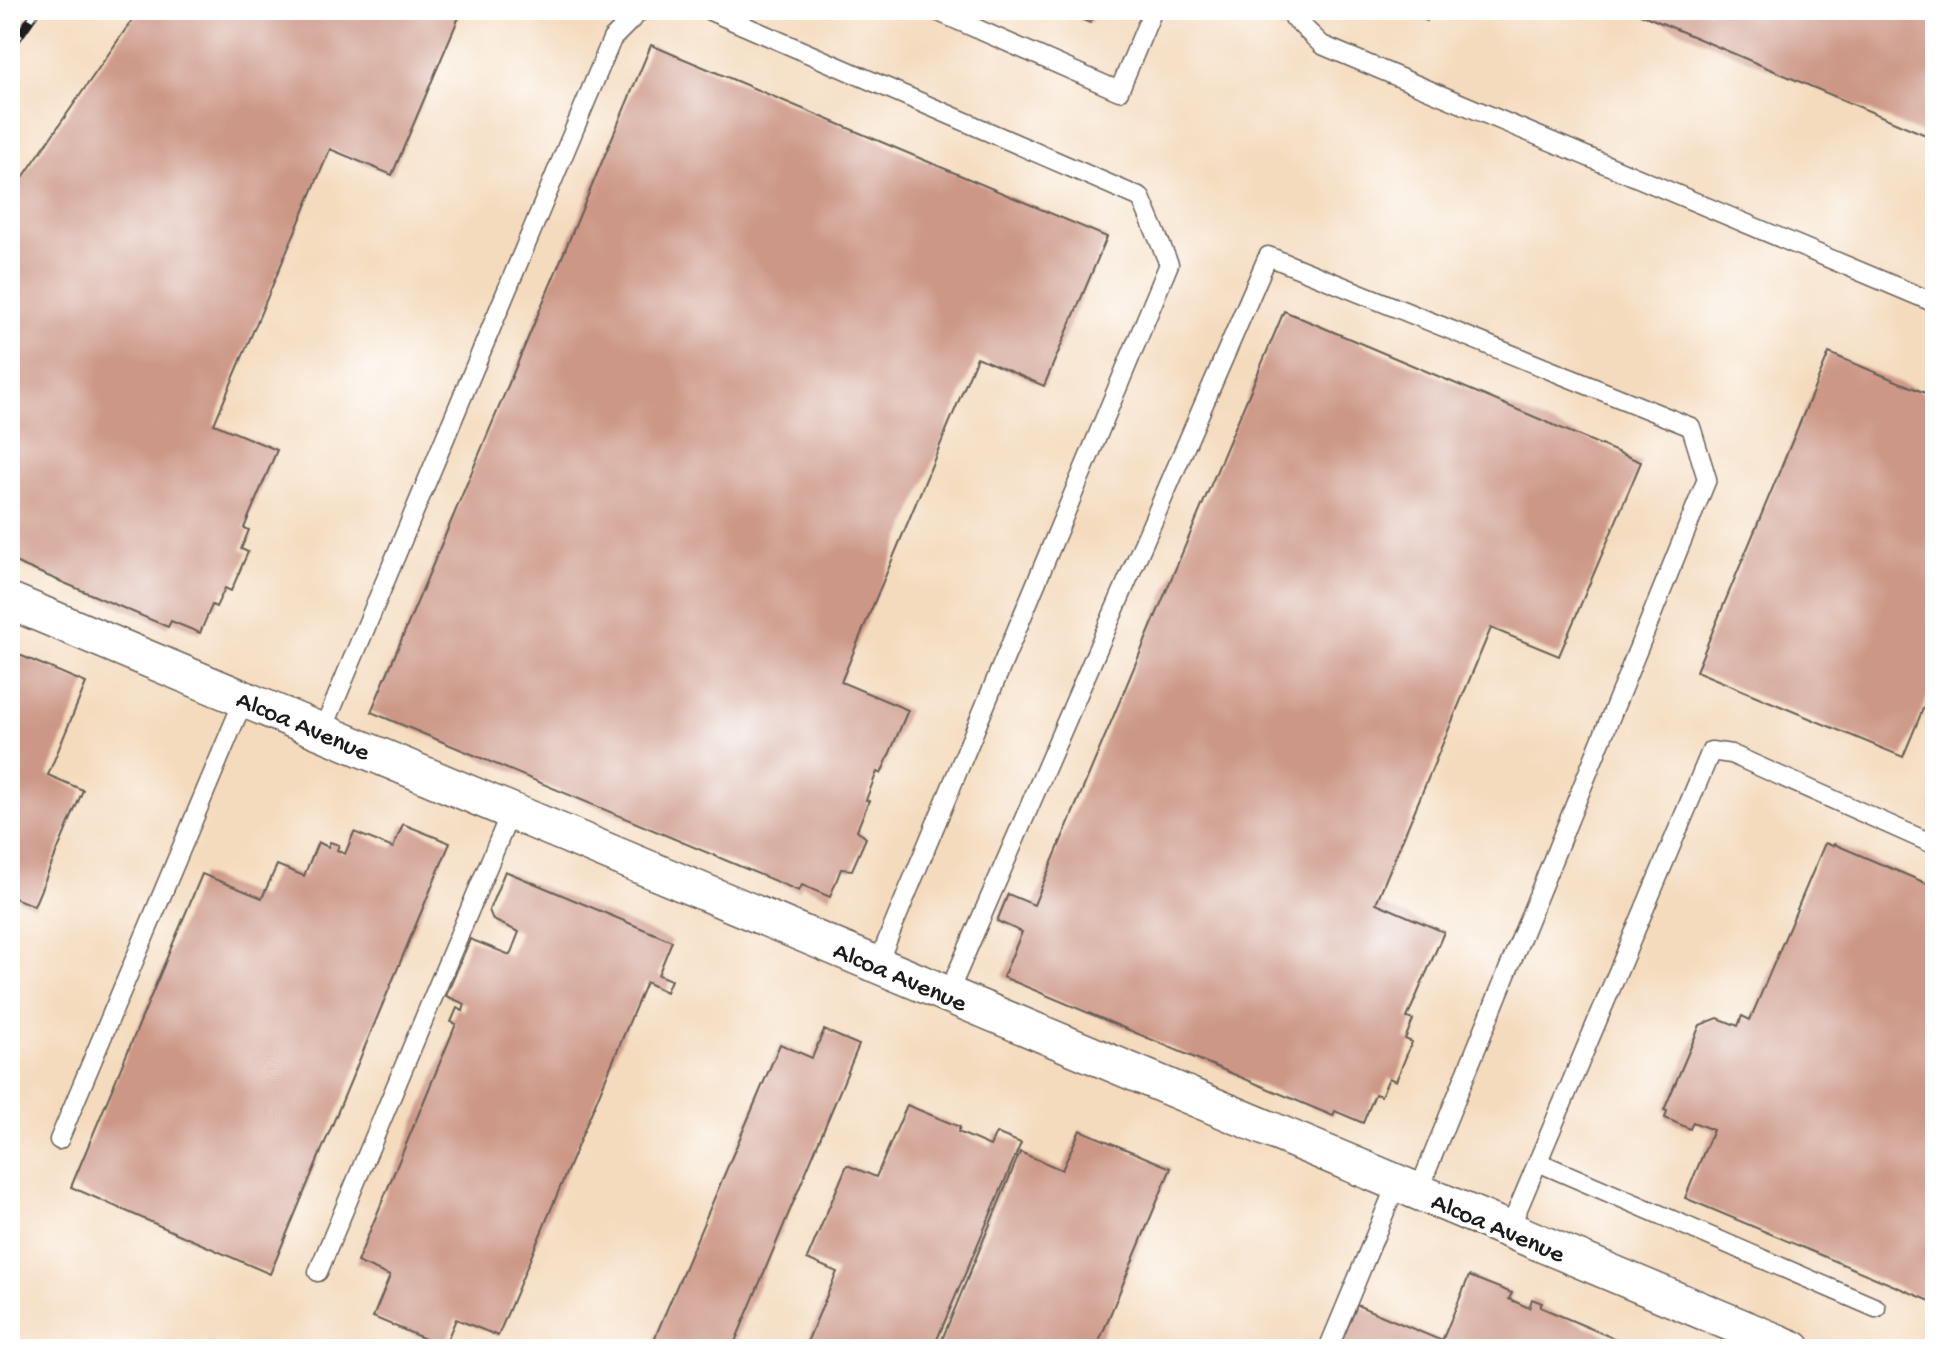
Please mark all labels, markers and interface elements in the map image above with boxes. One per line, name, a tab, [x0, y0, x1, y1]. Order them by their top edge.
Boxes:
street label: Alcoa Avenue	[231, 686, 374, 770]
street label: Alcoa Avenue	[828, 937, 971, 1021]
street label: Alcoa Avenue	[1426, 1188, 1569, 1272]

